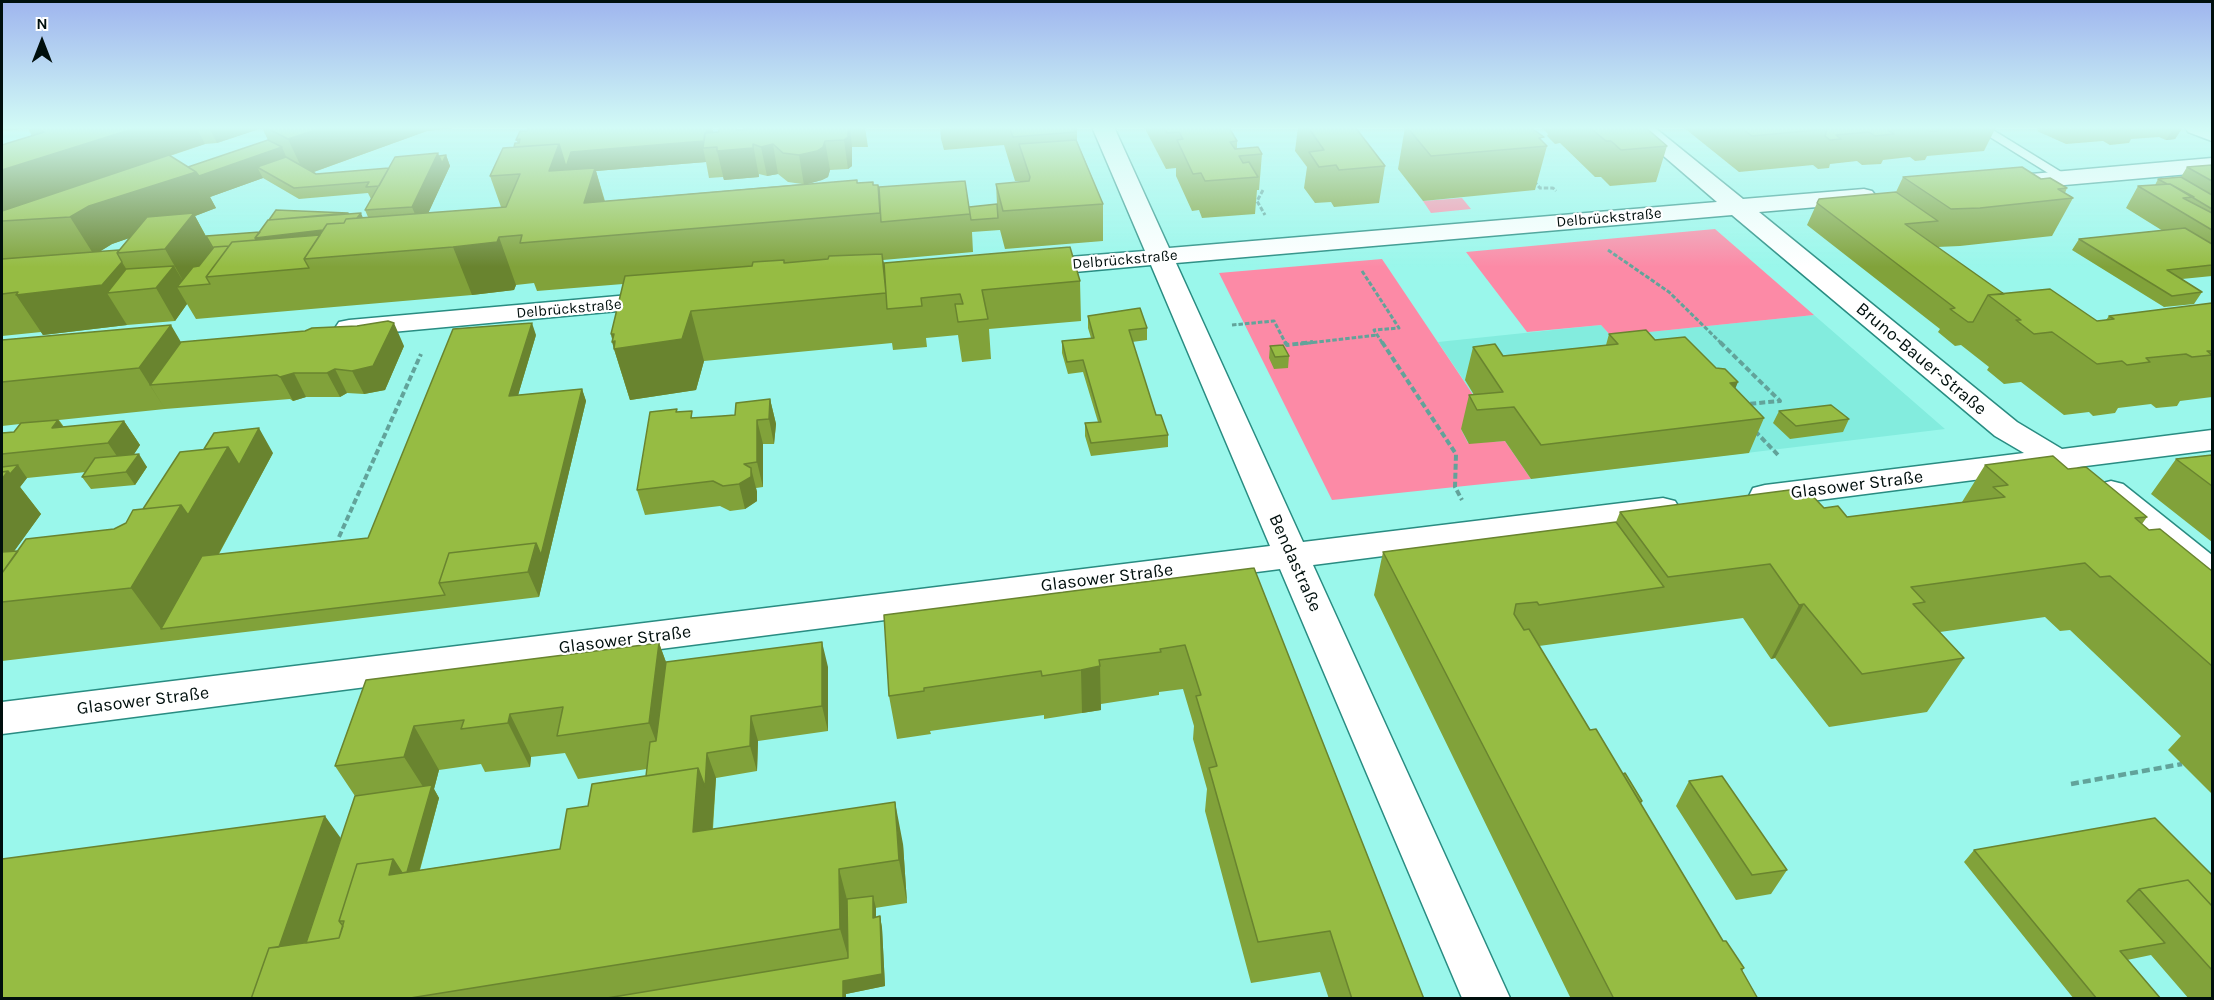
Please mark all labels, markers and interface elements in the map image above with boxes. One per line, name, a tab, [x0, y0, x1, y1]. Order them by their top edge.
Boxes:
north arrow	[12, 12, 72, 72]
text: N	[36, 14, 48, 33]
street label: Delbrückstraße	[1556, 204, 1662, 232]
street label: Delbrückstraße	[1072, 246, 1178, 274]
street label: Delbrückstraße	[516, 295, 622, 323]
street label: Bruno-Bauer-Straße	[1851, 298, 1991, 420]
street label: Glasower Straße	[1790, 466, 1924, 504]
street label: Bendastraße	[1264, 511, 1326, 615]
street label: Glasower Straße	[1040, 559, 1174, 597]
street label: Glasower Straße	[558, 621, 692, 659]
street label: Glasower Straße	[76, 682, 210, 720]

